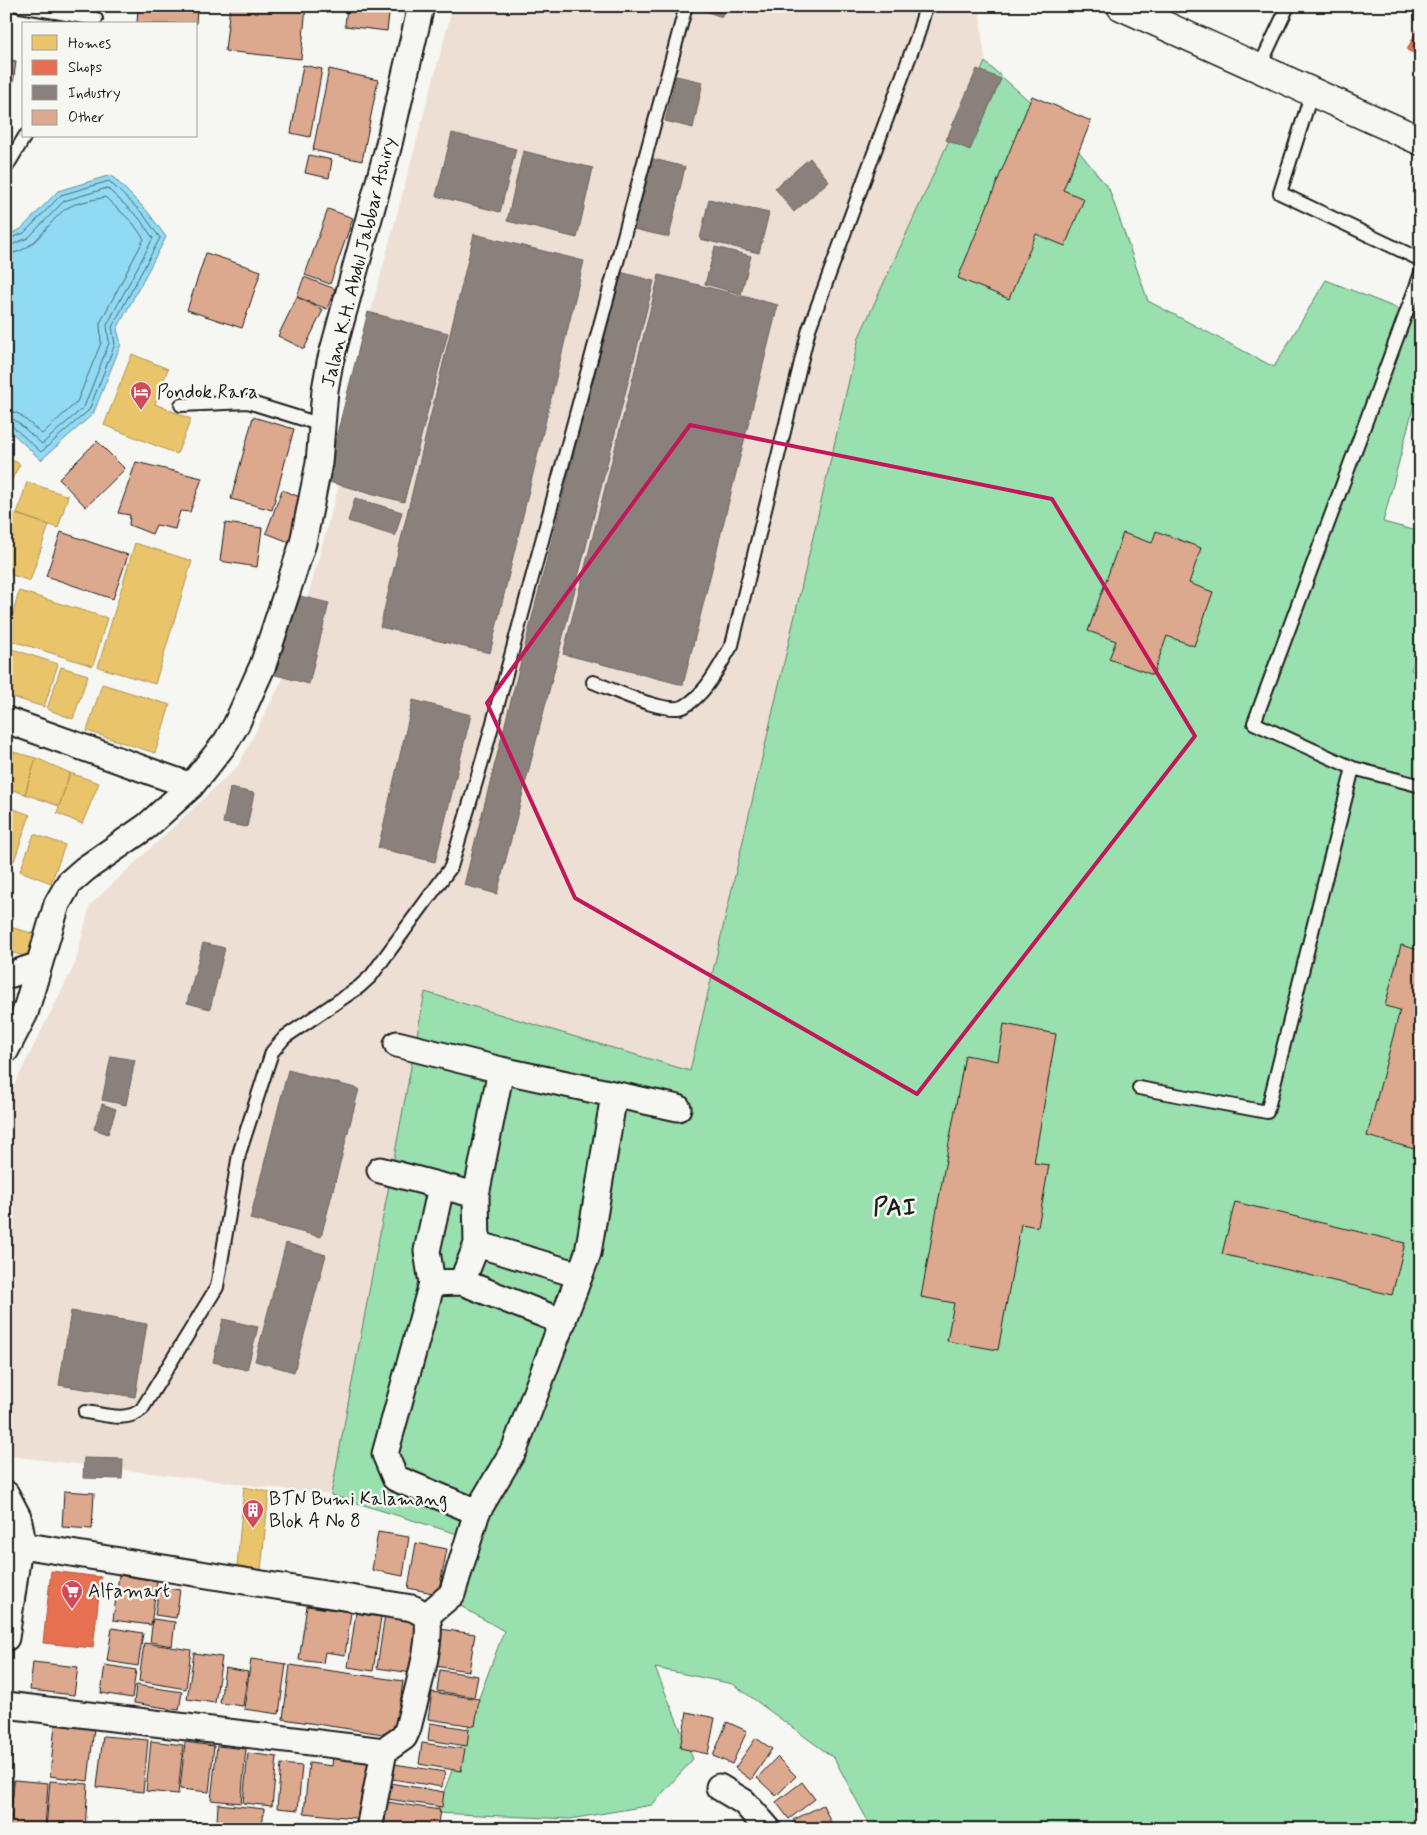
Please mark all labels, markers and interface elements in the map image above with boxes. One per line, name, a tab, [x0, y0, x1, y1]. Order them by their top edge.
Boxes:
legend	[22, 22, 198, 138]
text: Homes	[68, 34, 111, 54]
text: Shops	[68, 58, 103, 78]
text: Industry	[68, 84, 121, 104]
text: Other	[68, 108, 104, 128]
street label: Jalan K.H. Abdul Jabbar Ashiry	[316, 134, 402, 390]
hotel icon: Pondok Rara	[129, 380, 153, 411]
place label: Pondok Rara	[157, 380, 258, 405]
district label: PAI	[873, 1193, 917, 1224]
place label: BTN Bumi Kalamang Blok A No 8	[269, 1487, 447, 1534]
building icon: BTN Bumi Kalamang Blok A No 8	[241, 1498, 265, 1529]
supermarket icon: Alfamart	[60, 1579, 84, 1610]
place label: Alfamart	[88, 1579, 170, 1604]

